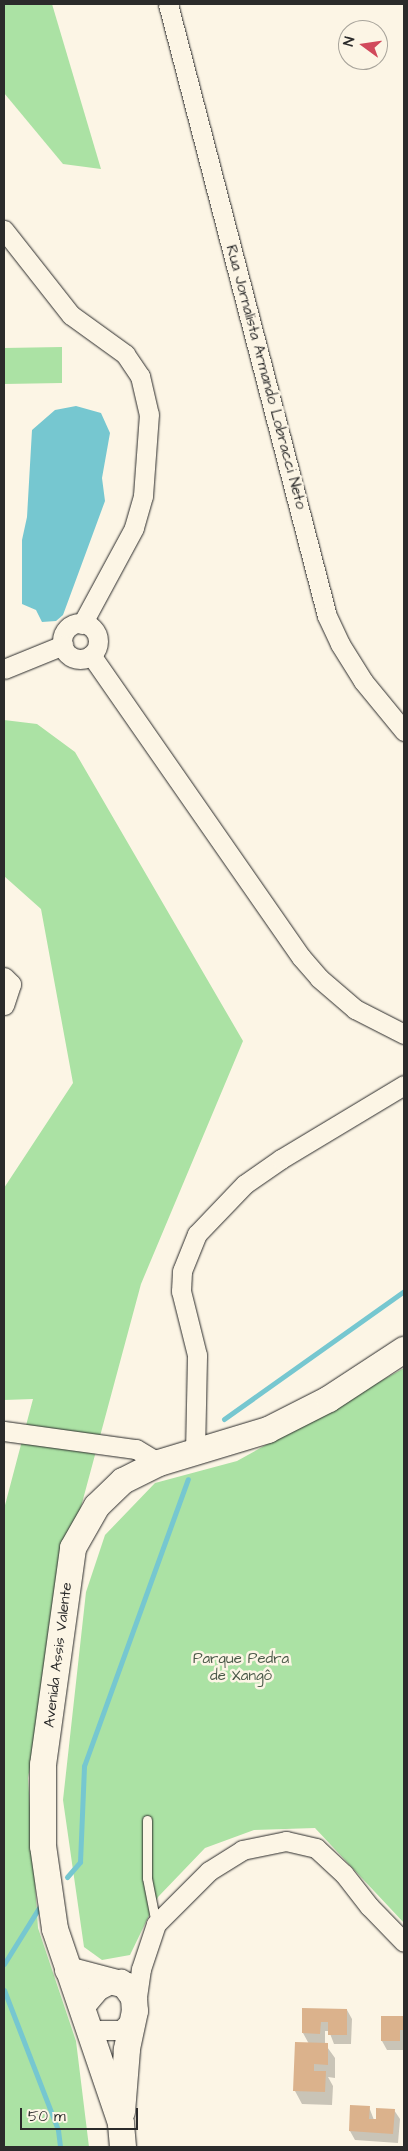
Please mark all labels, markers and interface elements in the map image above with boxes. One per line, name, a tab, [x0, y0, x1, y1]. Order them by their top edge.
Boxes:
north arrow	[338, 20, 388, 70]
text: N	[339, 35, 360, 48]
street label: Rua Jornalista Armando Lobracci Neto	[222, 243, 310, 511]
street label: Avenida Assis Valente	[40, 1581, 76, 1729]
park label: Parque Pedra de Xangô	[193, 1649, 289, 1684]
scale bar	[22, 2098, 140, 2130]
text: 50 m	[28, 2106, 66, 2127]

